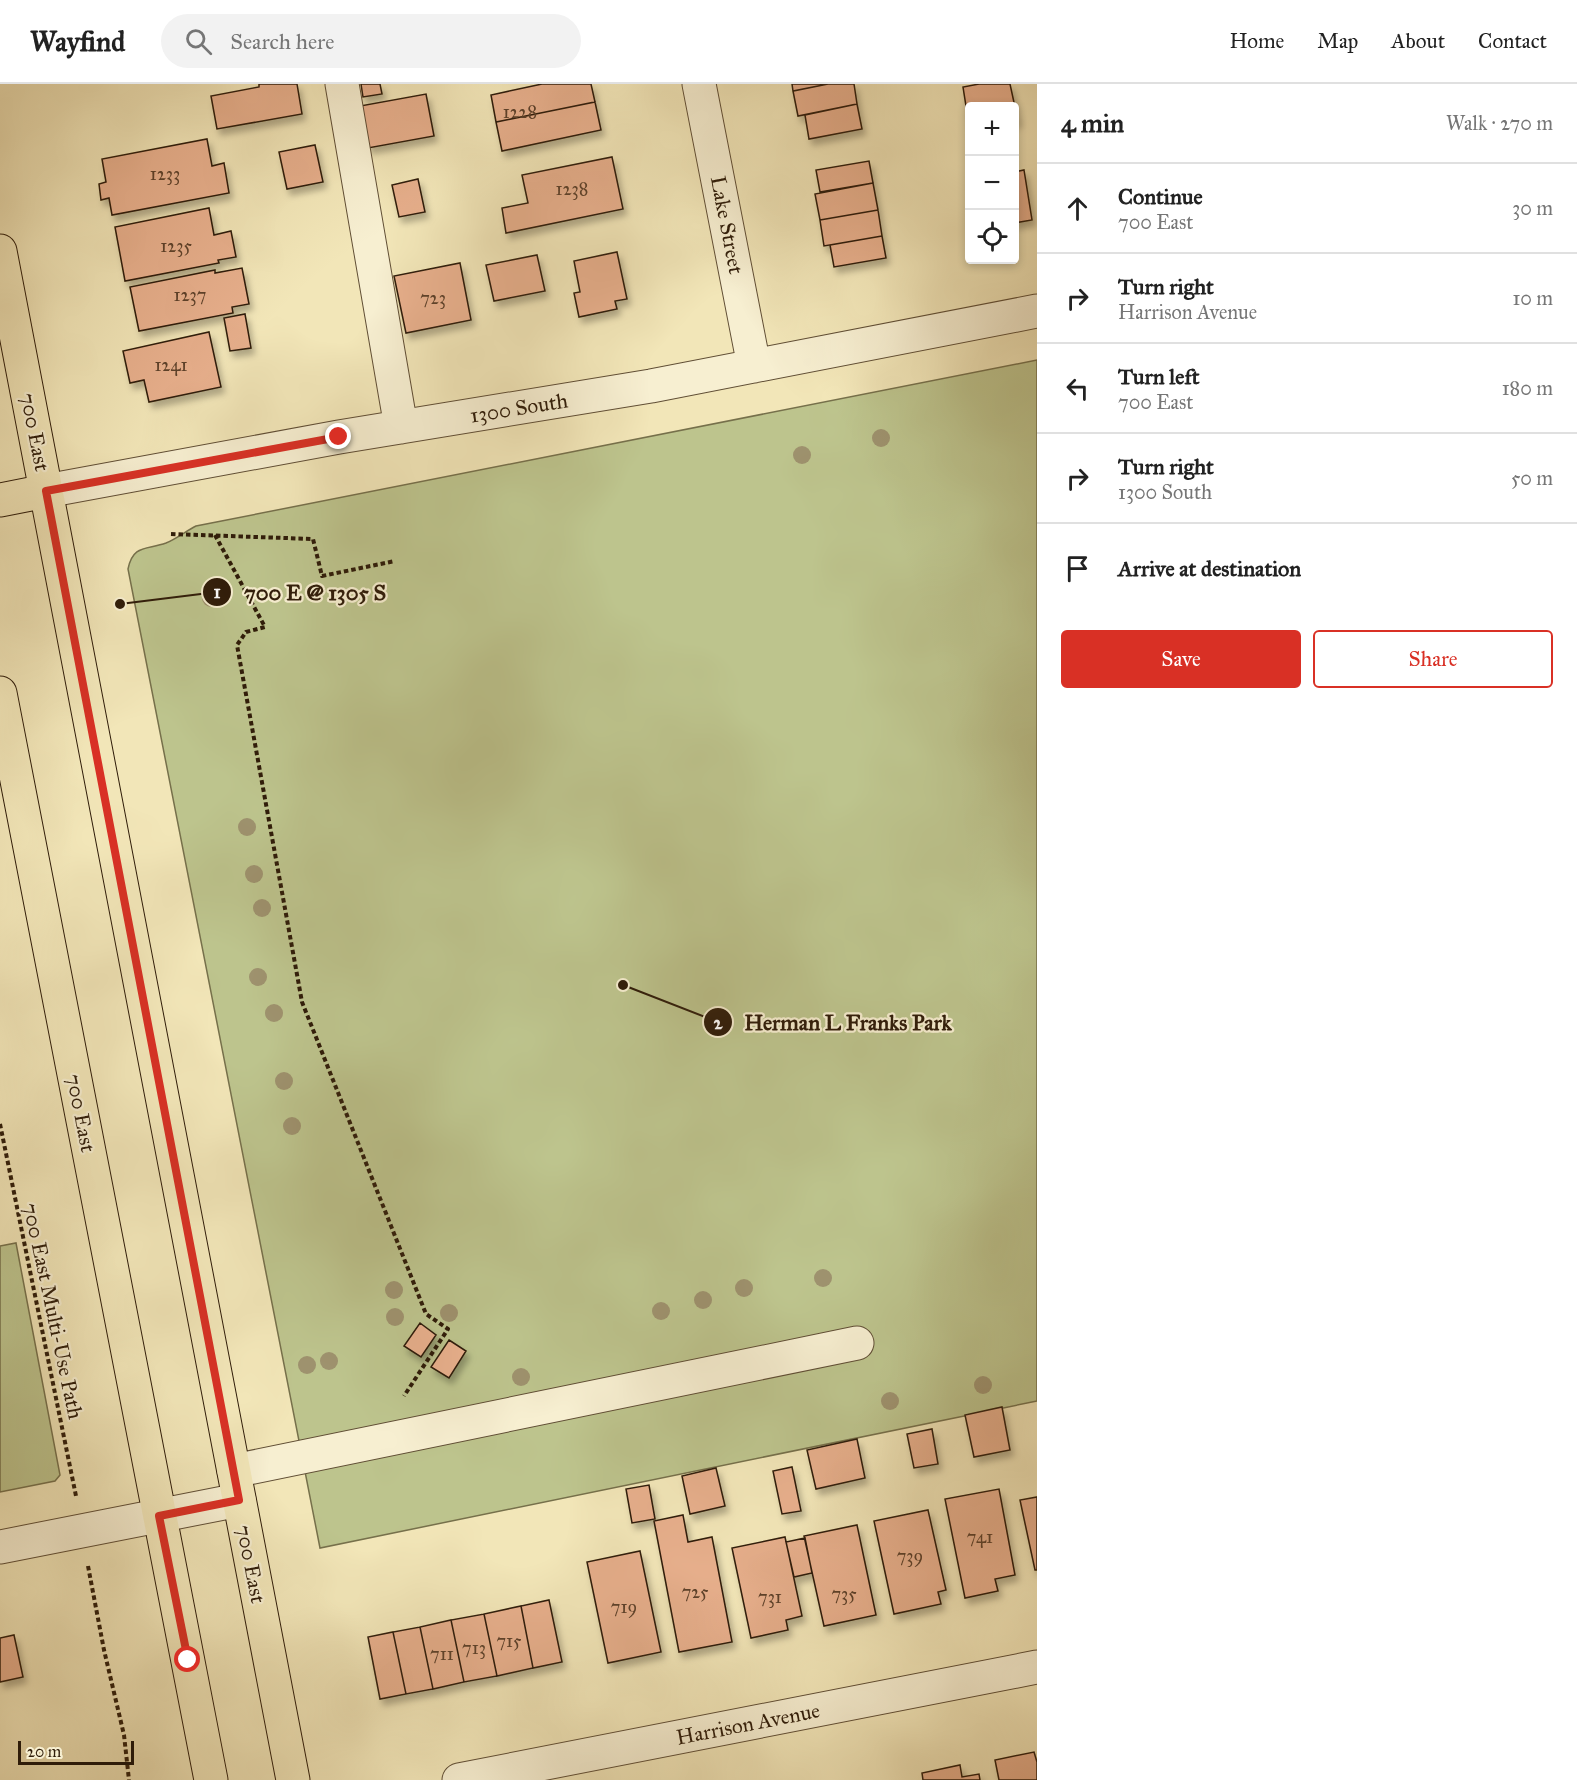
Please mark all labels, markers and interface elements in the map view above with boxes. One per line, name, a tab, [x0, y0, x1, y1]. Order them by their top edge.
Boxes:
search box	[161, 14, 581, 68]
text: Wayfind	[30, 24, 125, 59]
icon: search	[182, 25, 215, 58]
text: Search here	[230, 28, 334, 55]
text: Home	[1229, 28, 1284, 54]
text: Map	[1317, 28, 1358, 54]
text: About	[1391, 28, 1445, 54]
text: Contact	[1478, 28, 1547, 54]
house number: 1228	[503, 101, 537, 123]
map controls	[965, 102, 1019, 264]
button: +	[965, 102, 1019, 156]
text: 4 min	[1061, 107, 1124, 139]
text: Walk · 270 m	[1446, 111, 1553, 135]
button: −	[965, 156, 1019, 210]
house number: 1233	[150, 163, 180, 185]
street label: Lake Street	[705, 174, 749, 277]
house number: 1238	[556, 178, 588, 200]
text: Continue	[1118, 183, 1203, 210]
icon: ahead	[1061, 192, 1094, 225]
text: 30 m	[1512, 196, 1553, 220]
button: locate	[965, 210, 1019, 264]
text: 700 East	[1118, 210, 1193, 234]
house number: 1235	[160, 235, 192, 257]
text: Turn right	[1118, 273, 1214, 300]
icon: right	[1061, 282, 1094, 315]
house number: 1237	[174, 284, 206, 306]
text: 10 m	[1512, 286, 1553, 310]
house number: 723	[420, 287, 446, 309]
text: Harrison Avenue	[1118, 300, 1257, 324]
house number: 1241	[154, 354, 188, 376]
text: Turn left	[1118, 363, 1200, 390]
icon: left	[1061, 372, 1094, 405]
text: 180 m	[1502, 376, 1553, 400]
street label: 1300 South	[468, 387, 570, 429]
text: 700 East	[1118, 390, 1193, 414]
street label: 700 East	[15, 391, 55, 474]
route end	[325, 423, 351, 449]
text: Turn right	[1118, 453, 1214, 480]
icon: right	[1061, 462, 1094, 495]
text: 50 m	[1511, 466, 1553, 490]
text: 1300 South	[1118, 480, 1212, 504]
icon: arrive	[1061, 552, 1094, 585]
text: Arrive at destination	[1118, 555, 1301, 582]
callout: 700 E @ 1305 S	[202, 572, 398, 612]
text: 700 E @ 1305 S	[244, 579, 386, 606]
text: 1	[213, 581, 221, 603]
button: Save	[1061, 630, 1301, 688]
button: Share	[1313, 630, 1553, 688]
callout: Herman L Franks Park	[703, 1002, 964, 1042]
text: Herman L Franks Park	[744, 1009, 953, 1036]
text: 2	[714, 1012, 724, 1034]
street label: 700 East	[61, 1072, 101, 1155]
street label: 700 East Multi-Use Path	[17, 1201, 89, 1422]
street label: 700 East	[231, 1523, 271, 1606]
house number: 741	[967, 1526, 993, 1548]
house number: 739	[897, 1545, 923, 1567]
house number: 725	[682, 1581, 709, 1603]
house number: 735	[831, 1583, 857, 1605]
house number: 731	[758, 1586, 782, 1608]
house number: 719	[611, 1596, 637, 1618]
house number: 715	[497, 1630, 522, 1652]
house number: 713	[462, 1637, 486, 1659]
house number: 711	[430, 1643, 454, 1665]
route start	[174, 1646, 200, 1672]
street label: Harrison Avenue	[674, 1697, 822, 1751]
scale bar	[18, 1738, 134, 1766]
text: 20 m	[27, 1742, 61, 1761]

